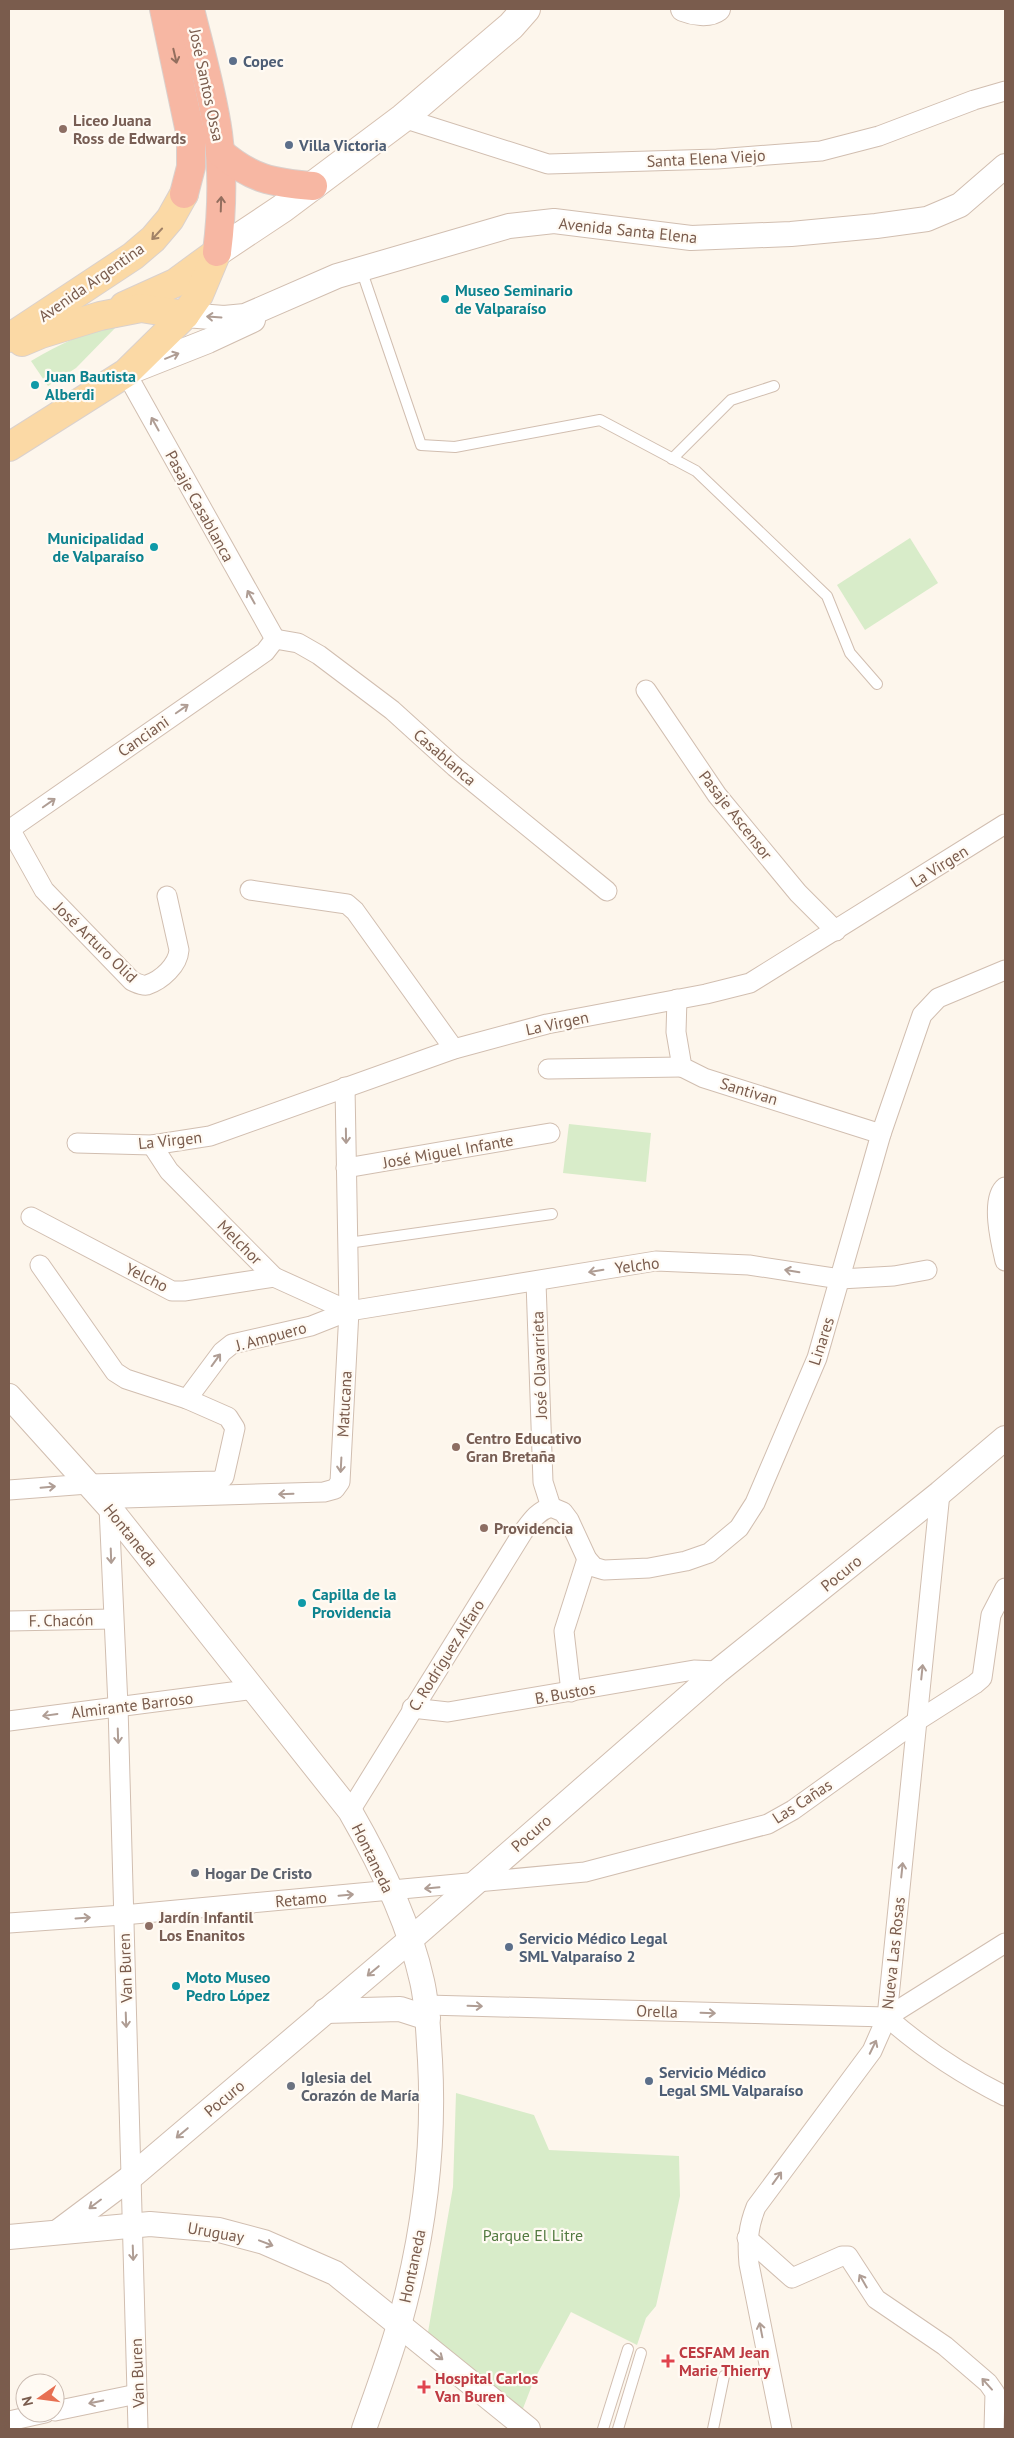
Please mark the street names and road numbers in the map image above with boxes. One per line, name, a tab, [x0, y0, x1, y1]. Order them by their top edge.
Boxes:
street label: José Santos Ossa	[185, 26, 229, 143]
street label: Santa Elena Viejo	[646, 145, 766, 171]
street label: Avenida Santa Elena	[558, 213, 698, 247]
street label: Avenida Argentina	[34, 238, 148, 326]
street label: Pasaje Casablanca	[161, 447, 239, 565]
street label: Canciani	[113, 711, 173, 761]
street label: Casablanca	[410, 724, 480, 790]
street label: Pasaje Ascensor	[695, 766, 777, 864]
street label: La Virgen	[907, 841, 971, 891]
street label: José Arturo Olid	[49, 897, 142, 987]
street label: La Virgen	[524, 1007, 590, 1039]
street label: Santivan	[718, 1073, 780, 1109]
street label: La Virgen	[137, 1127, 203, 1153]
street label: José Miguel Infante	[380, 1130, 515, 1172]
street label: Melchor	[213, 1215, 267, 1269]
street label: Yelcho	[613, 1252, 661, 1278]
street label: Yelcho	[122, 1258, 172, 1296]
street label: José Olavarrieta	[527, 1311, 551, 1420]
street label: Linares	[804, 1314, 838, 1368]
street label: J. Ampuero	[232, 1317, 309, 1355]
street label: Matucana	[332, 1370, 356, 1438]
street label: Hontaneda	[100, 1500, 162, 1570]
street label: Pocuro	[817, 1550, 865, 1596]
street label: C. Rodríguez Alfaro	[404, 1595, 488, 1715]
street label: F. Chacón	[28, 1609, 94, 1631]
street label: B. Bustos	[533, 1678, 597, 1708]
street label: Almirante Barroso	[70, 1688, 194, 1722]
street label: Las Cañas	[768, 1774, 836, 1828]
street label: Pocuro	[507, 1810, 555, 1856]
street label: Hontaneda	[348, 1820, 398, 1896]
street label: Retamo	[274, 1887, 328, 1911]
street label: Nueva Las Rosas	[877, 1896, 909, 2010]
street label: Van Buren	[114, 1933, 136, 2004]
street label: Orella	[636, 2000, 678, 2022]
street label: Pocuro	[200, 2075, 248, 2121]
street label: Uruguay	[186, 2217, 246, 2247]
street label: Hontaneda	[394, 2227, 430, 2305]
street label: Van Buren	[126, 2338, 148, 2409]

